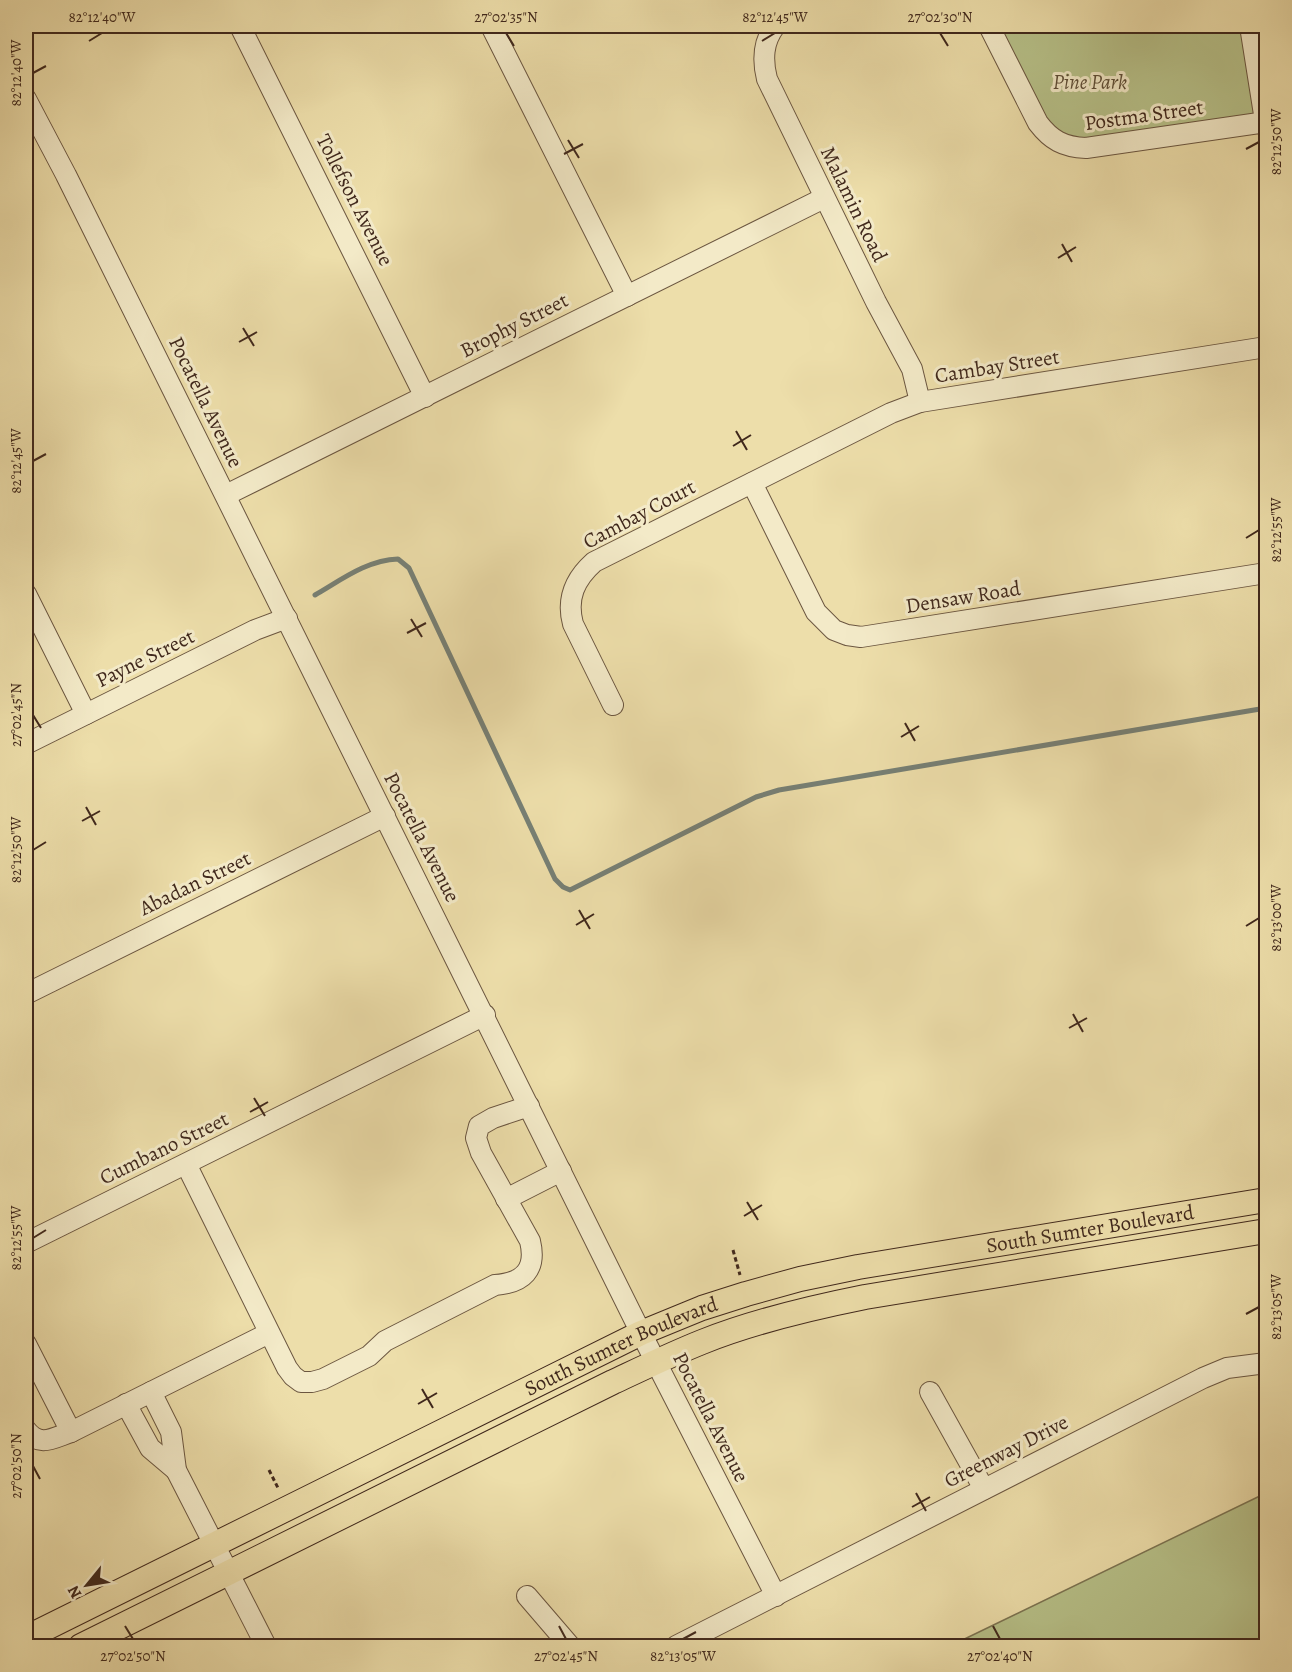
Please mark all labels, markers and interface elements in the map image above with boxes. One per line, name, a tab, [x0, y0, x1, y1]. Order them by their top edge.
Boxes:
text: 82°12'40"W	[68, 7, 136, 27]
text: 27°02'35"N	[474, 7, 538, 27]
text: 82°12'45"W	[742, 7, 808, 27]
text: 27°02'30"N	[907, 7, 973, 27]
text: 82°12'40"W	[6, 39, 26, 107]
park label: Pine Park	[1053, 68, 1127, 96]
street label: Postma Street	[1083, 93, 1205, 137]
text: 82°12'50"W	[1266, 109, 1286, 175]
street label: Tollefson Avenue	[310, 129, 400, 271]
street label: Malamin Road	[814, 142, 894, 267]
street label: Brophy Street	[455, 286, 573, 364]
street label: Pocatella Avenue	[162, 332, 250, 472]
street label: Cambay Street	[933, 342, 1061, 390]
text: 82°12'45"W	[6, 428, 26, 494]
street label: Cambay Court	[578, 473, 700, 555]
text: 82°12'55"W	[1266, 497, 1286, 563]
street label: Densaw Road	[903, 574, 1023, 620]
street label: Payne Street	[91, 622, 199, 694]
text: 27°02'45"N	[6, 683, 26, 747]
street label: Pocatella Avenue	[377, 767, 467, 907]
text: 82°12'50"W	[6, 817, 26, 883]
street label: Abadan Street	[134, 844, 255, 922]
text: 82°13'00"W	[1266, 884, 1286, 952]
street label: Cumbano Street	[95, 1105, 233, 1191]
street label: South Sumter Boulevard	[984, 1198, 1197, 1260]
text: 82°12'55"W	[6, 1205, 26, 1271]
text: 82°13'05"W	[1266, 1274, 1286, 1340]
street label: South Sumter Boulevard	[520, 1290, 722, 1403]
street label: Pocatella Avenue	[666, 1347, 756, 1487]
street label: Greenway Drive	[939, 1408, 1073, 1494]
text: 27°02'50"N	[6, 1433, 26, 1499]
north arrow	[57, 1555, 117, 1615]
text: N	[62, 1581, 87, 1603]
text: 27°02'50"N	[100, 1646, 166, 1666]
text: 27°02'45"N	[534, 1646, 598, 1666]
text: 82°13'05"W	[650, 1646, 716, 1666]
text: 27°02'40"N	[967, 1646, 1033, 1666]

